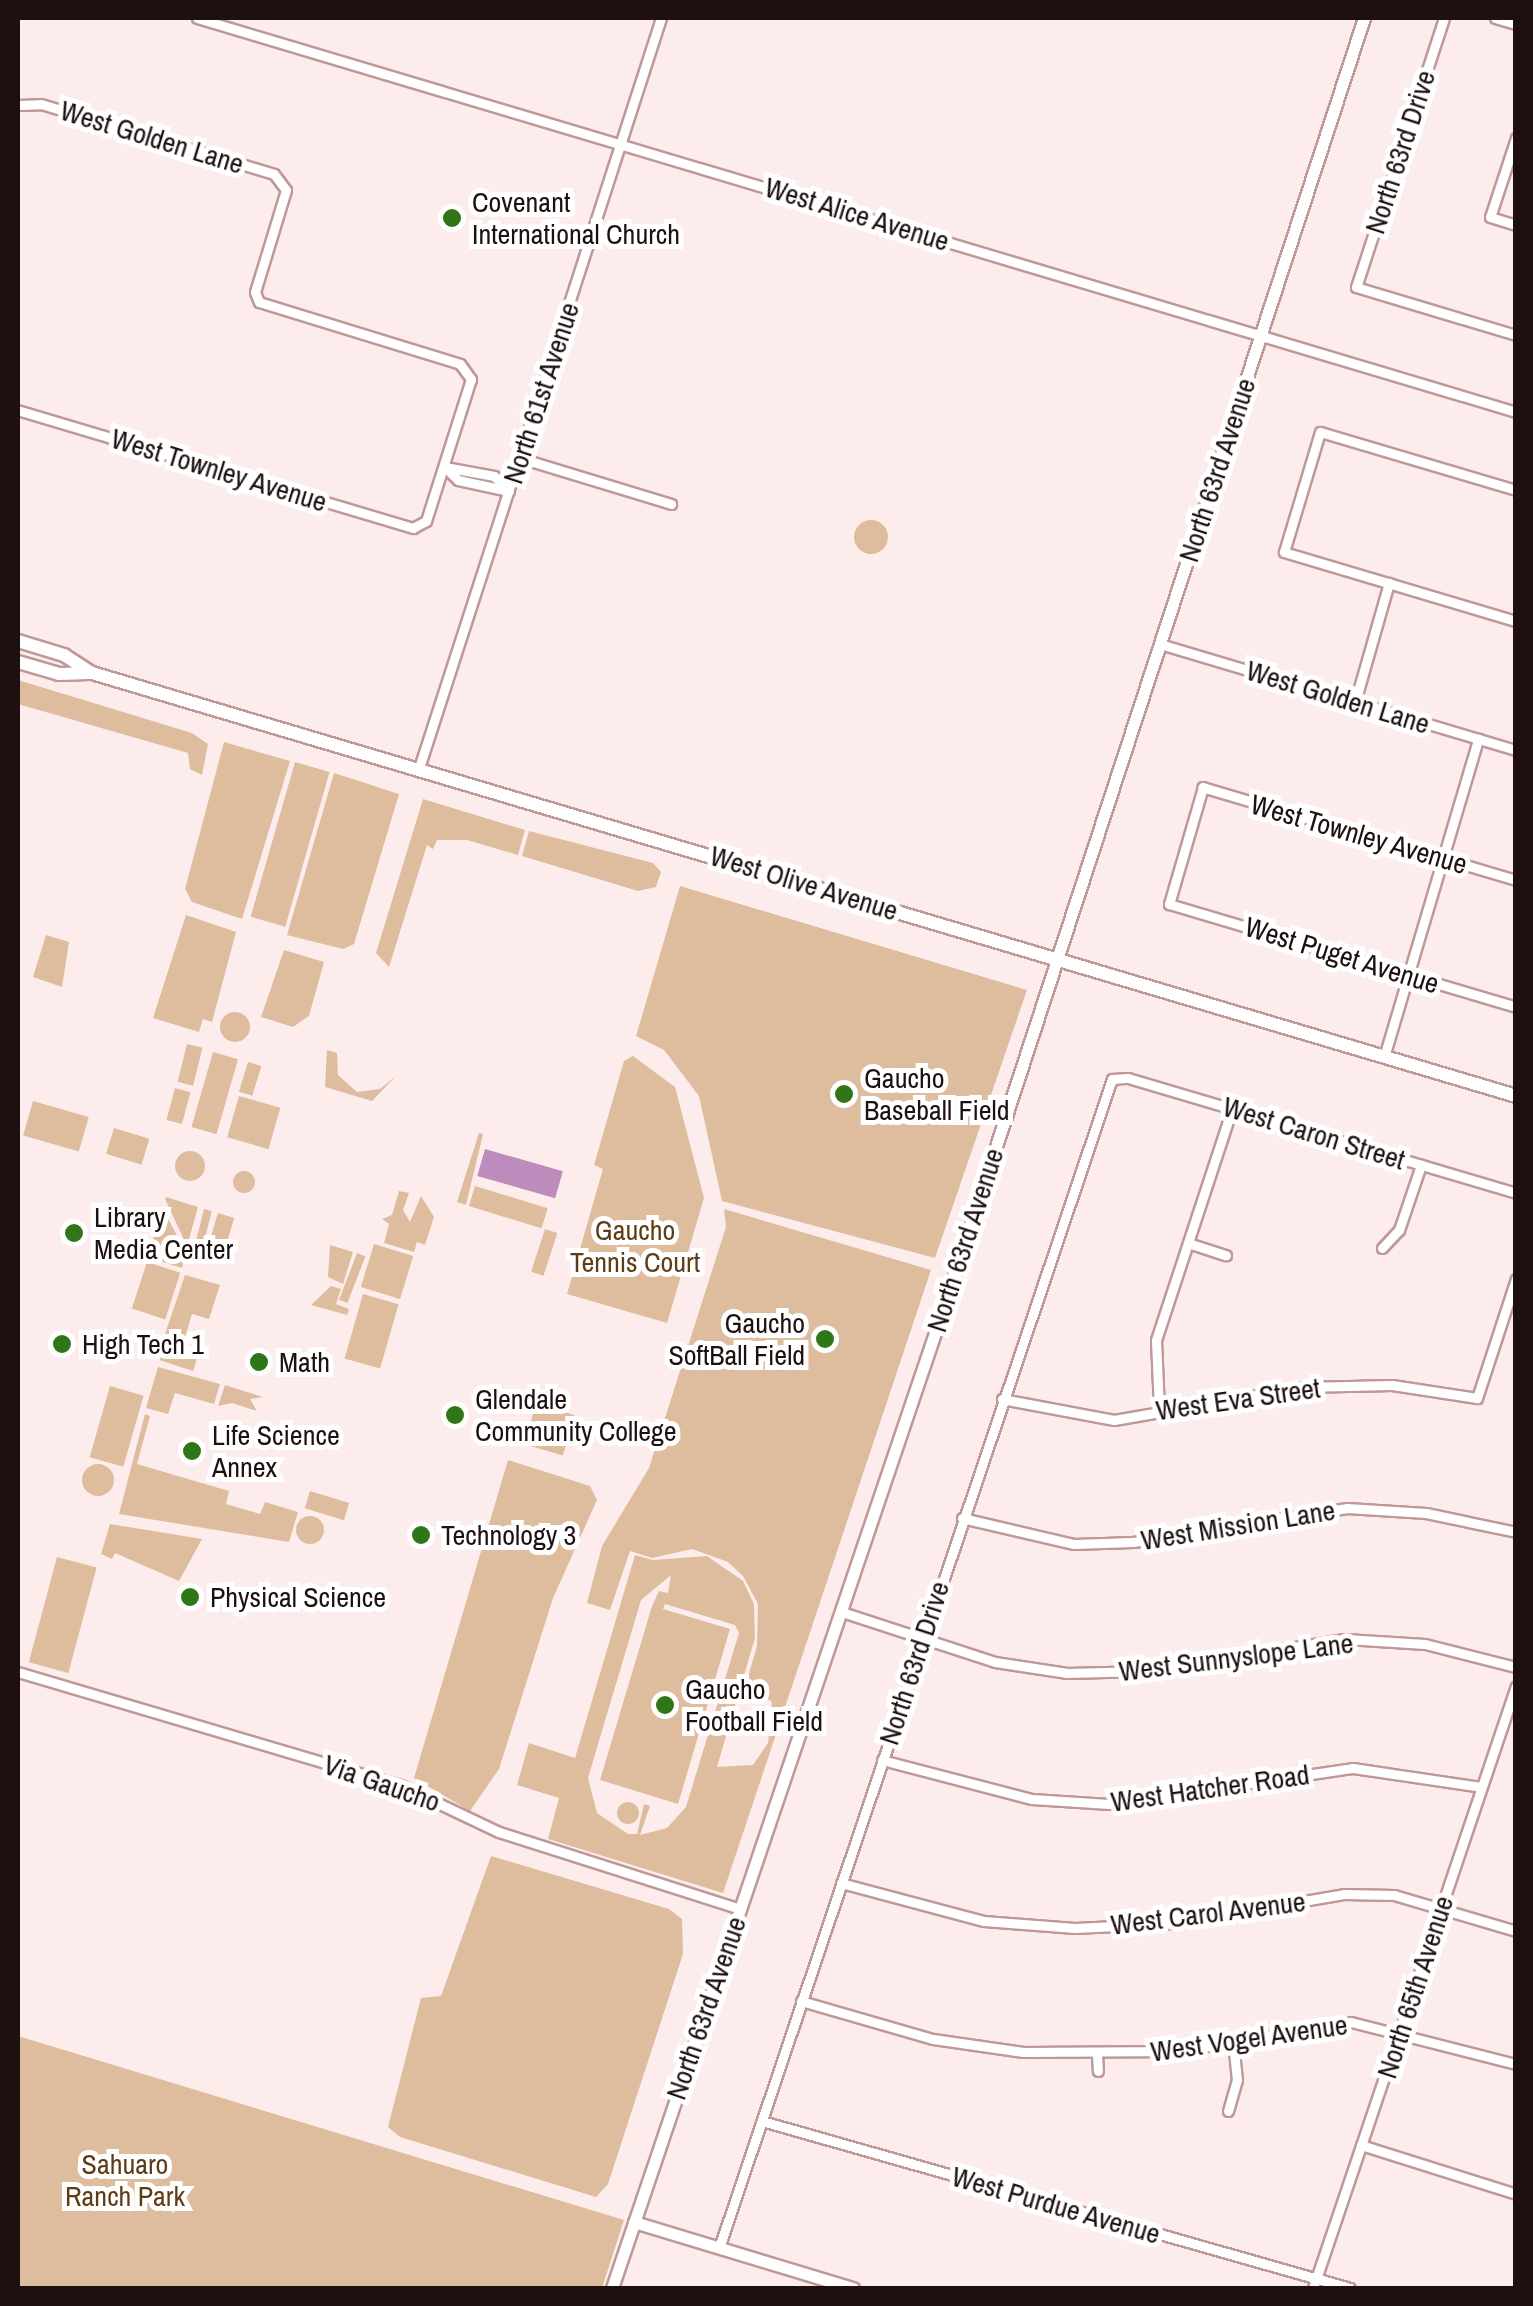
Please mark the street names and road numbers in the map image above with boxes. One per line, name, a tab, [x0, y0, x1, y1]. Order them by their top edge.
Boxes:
street label: North 63rd Drive	[1358, 66, 1442, 238]
street label: West Golden Lane	[56, 93, 248, 181]
street label: West Alice Avenue	[760, 170, 954, 258]
street label: North 61st Avenue	[496, 298, 586, 488]
street label: North 63rd Avenue	[1171, 373, 1263, 567]
street label: West Townley Avenue	[106, 421, 332, 519]
street label: West Golden Lane	[1242, 653, 1434, 741]
street label: West Townley Avenue	[1246, 787, 1472, 881]
street label: West Olive Avenue	[705, 838, 903, 928]
street label: West Puget Avenue	[1240, 909, 1444, 1001]
street label: West Caron Street	[1219, 1089, 1409, 1177]
street label: North 63rd Avenue	[919, 1143, 1011, 1337]
street label: West Eva Street	[1154, 1371, 1322, 1427]
street label: West Mission Lane	[1139, 1493, 1337, 1557]
street label: North 63rd Drive	[872, 1577, 956, 1749]
street label: West Sunnyslope Lane	[1117, 1626, 1355, 1688]
street label: Via Gaucho	[319, 1747, 445, 1819]
street label: West Hatcher Road	[1109, 1757, 1311, 1819]
street label: West Carol Avenue	[1108, 1884, 1308, 1942]
street label: North 65th Avenue	[1370, 1891, 1460, 2083]
street label: North 63rd Avenue	[659, 1912, 753, 2104]
street label: West Vogel Avenue	[1148, 2007, 1350, 2069]
street label: West Purdue Avenue	[947, 2159, 1165, 2251]

